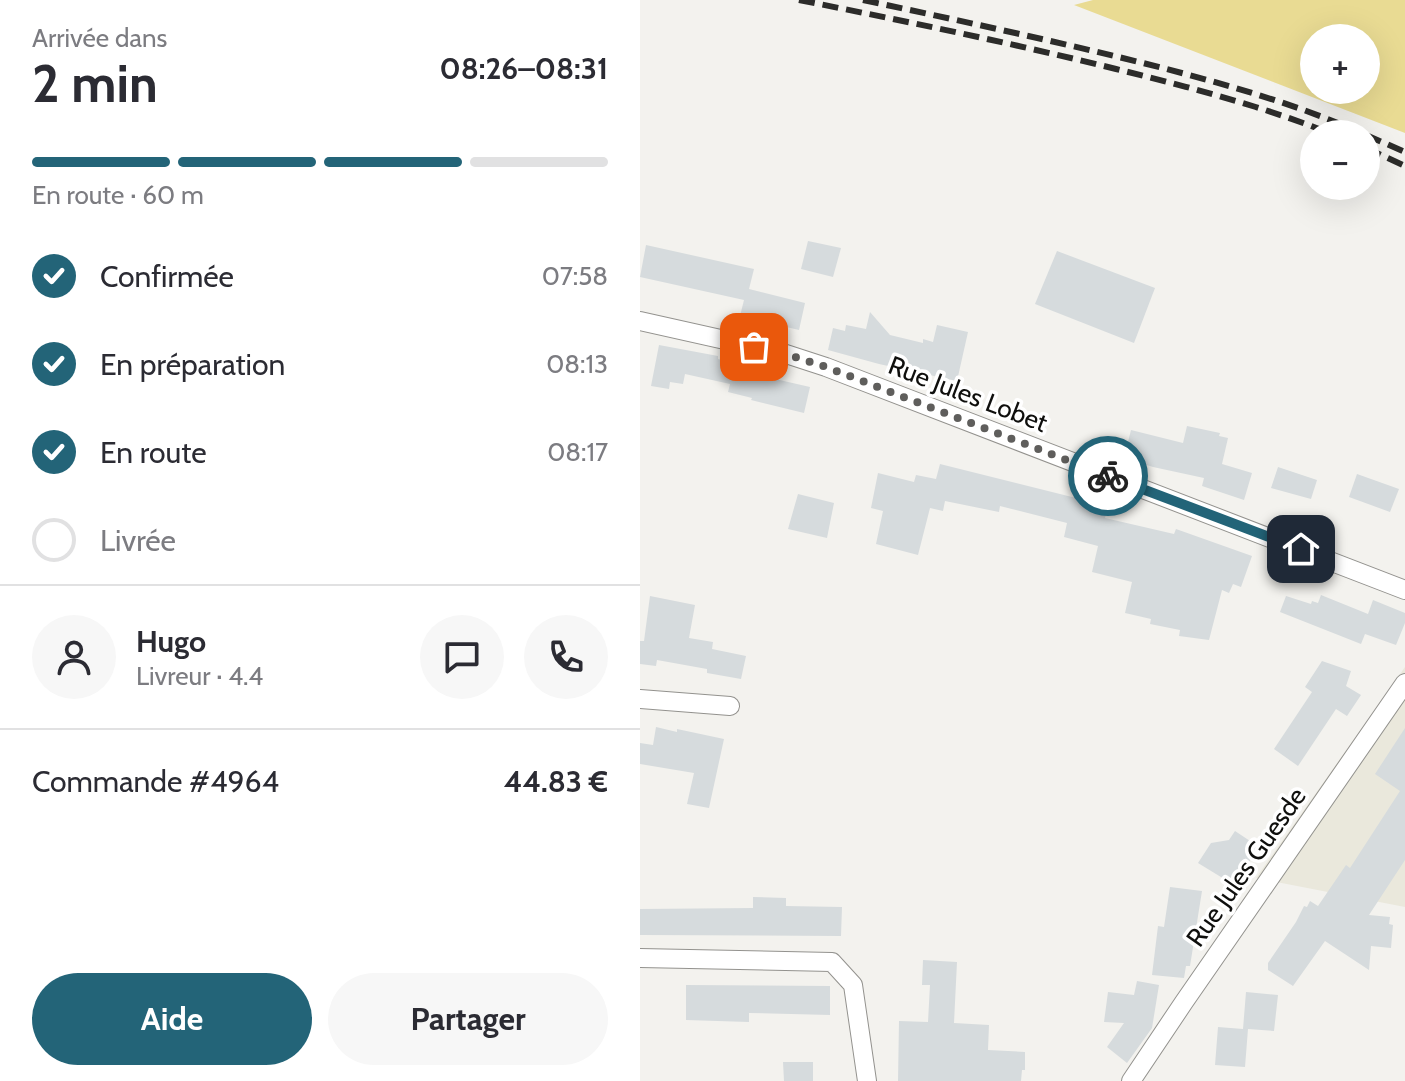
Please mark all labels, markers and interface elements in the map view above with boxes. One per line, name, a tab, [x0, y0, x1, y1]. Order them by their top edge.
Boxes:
text: Arrivée dans	[32, 22, 167, 54]
map controls	[1300, 24, 1380, 200]
button: +	[1300, 24, 1380, 104]
text: 08:26–08:31	[440, 50, 608, 87]
text: 2 min	[32, 52, 158, 115]
button: −	[1300, 120, 1380, 200]
text: En route · 60 m	[32, 179, 204, 211]
icon: check	[32, 254, 76, 298]
text: Confirmée	[100, 258, 234, 295]
text: 07:58	[542, 260, 608, 292]
pin	[720, 313, 788, 381]
icon: bag	[732, 325, 776, 369]
icon: check	[32, 342, 76, 386]
text: En préparation	[100, 346, 285, 383]
text: 08:13	[546, 348, 608, 380]
street label: Rue Jules Lobet	[884, 349, 1052, 439]
icon: check	[32, 430, 76, 474]
text: En route	[100, 434, 207, 471]
text: 08:17	[547, 436, 608, 468]
courier	[1068, 436, 1148, 516]
icon: bike	[1086, 454, 1130, 498]
pin	[1267, 515, 1335, 583]
text: Livrée	[100, 522, 176, 559]
icon: home	[1279, 527, 1323, 571]
button: person	[32, 615, 116, 699]
button: chat	[420, 615, 504, 699]
button: phone	[524, 615, 608, 699]
text: Hugo	[136, 623, 206, 660]
text: Livreur · 4.4	[136, 660, 263, 692]
text: Commande #4964	[32, 763, 279, 800]
text: 44.83 €	[504, 763, 608, 800]
street label: Rue Jules Guesde	[1179, 781, 1313, 953]
button: Aide	[32, 973, 312, 1065]
button: Partager	[328, 973, 608, 1065]

